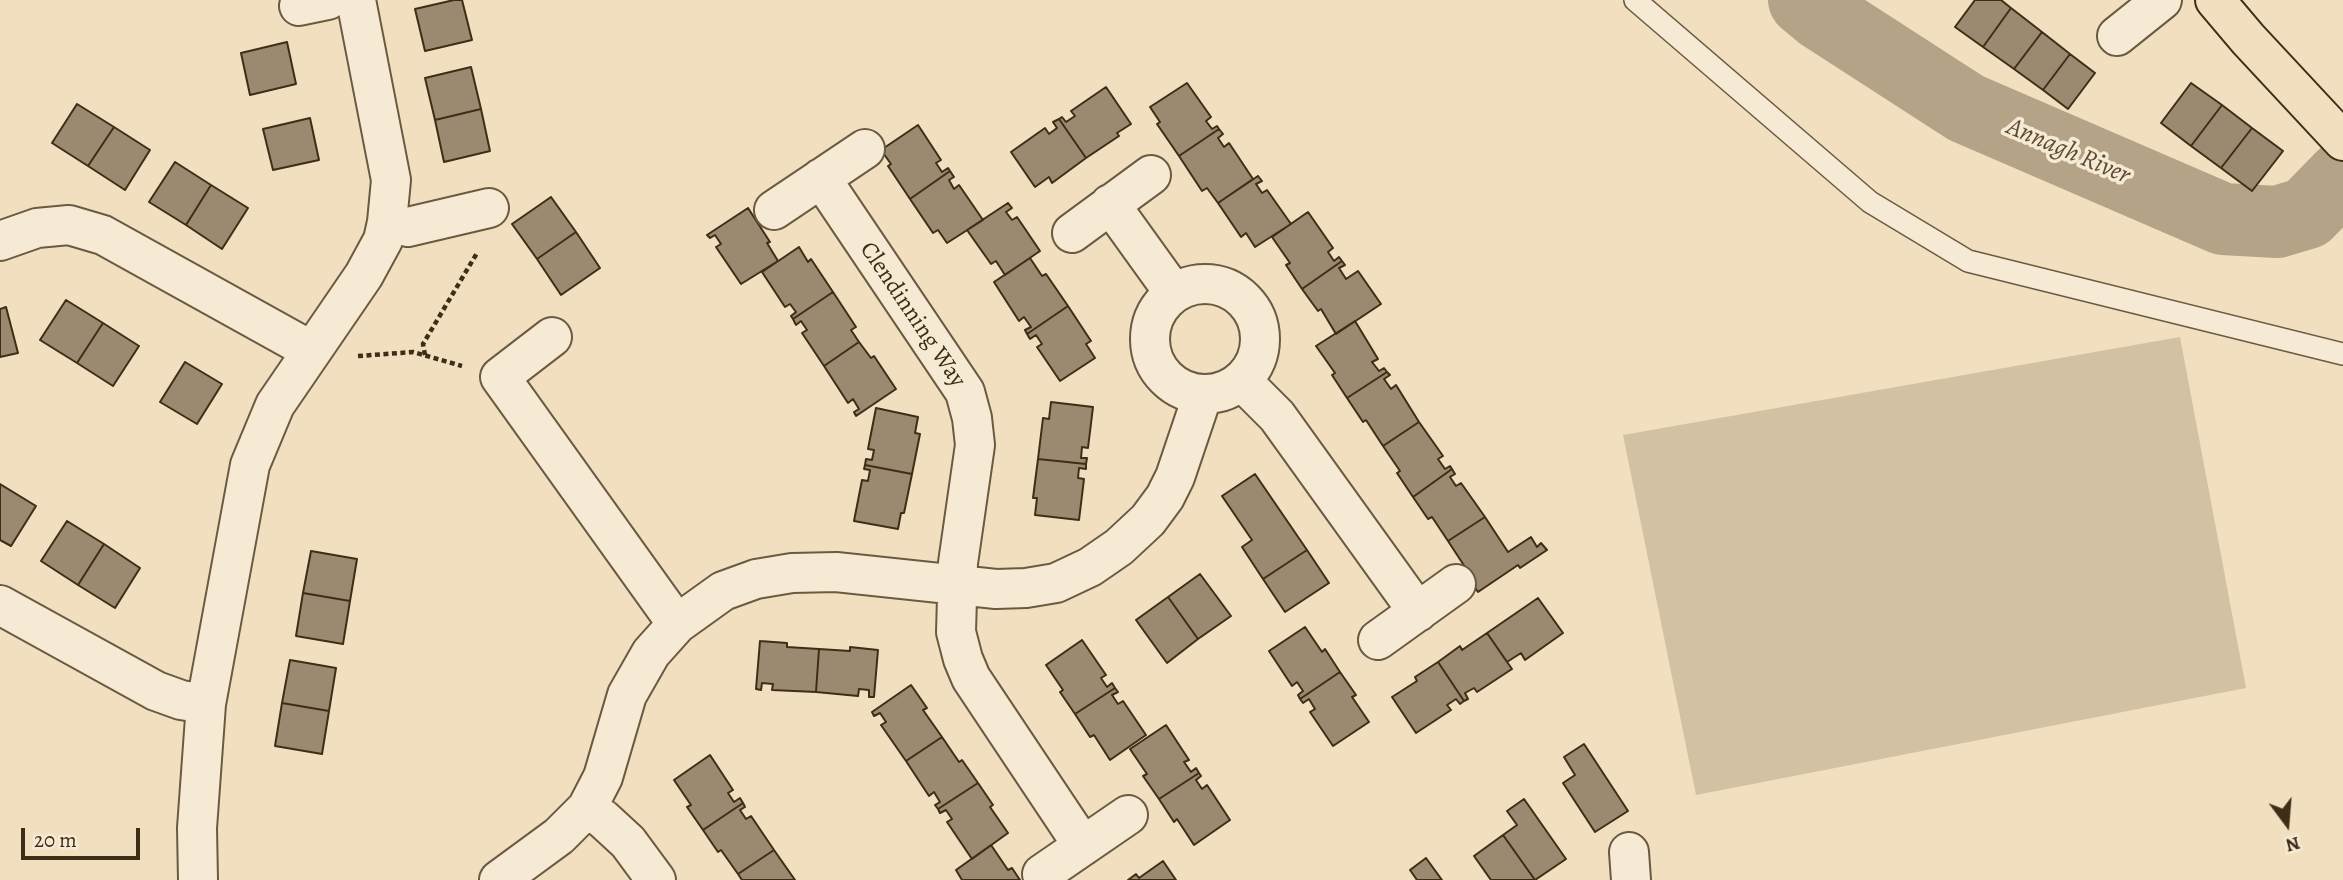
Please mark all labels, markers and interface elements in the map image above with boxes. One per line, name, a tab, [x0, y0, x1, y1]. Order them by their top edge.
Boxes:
water label: Annagh River	[2002, 112, 2134, 192]
street label: Clendinning Way	[853, 237, 971, 393]
north arrow	[2252, 789, 2322, 859]
scale bar	[24, 814, 144, 858]
text: 20 m	[34, 826, 77, 854]
text: N	[2283, 830, 2303, 859]

